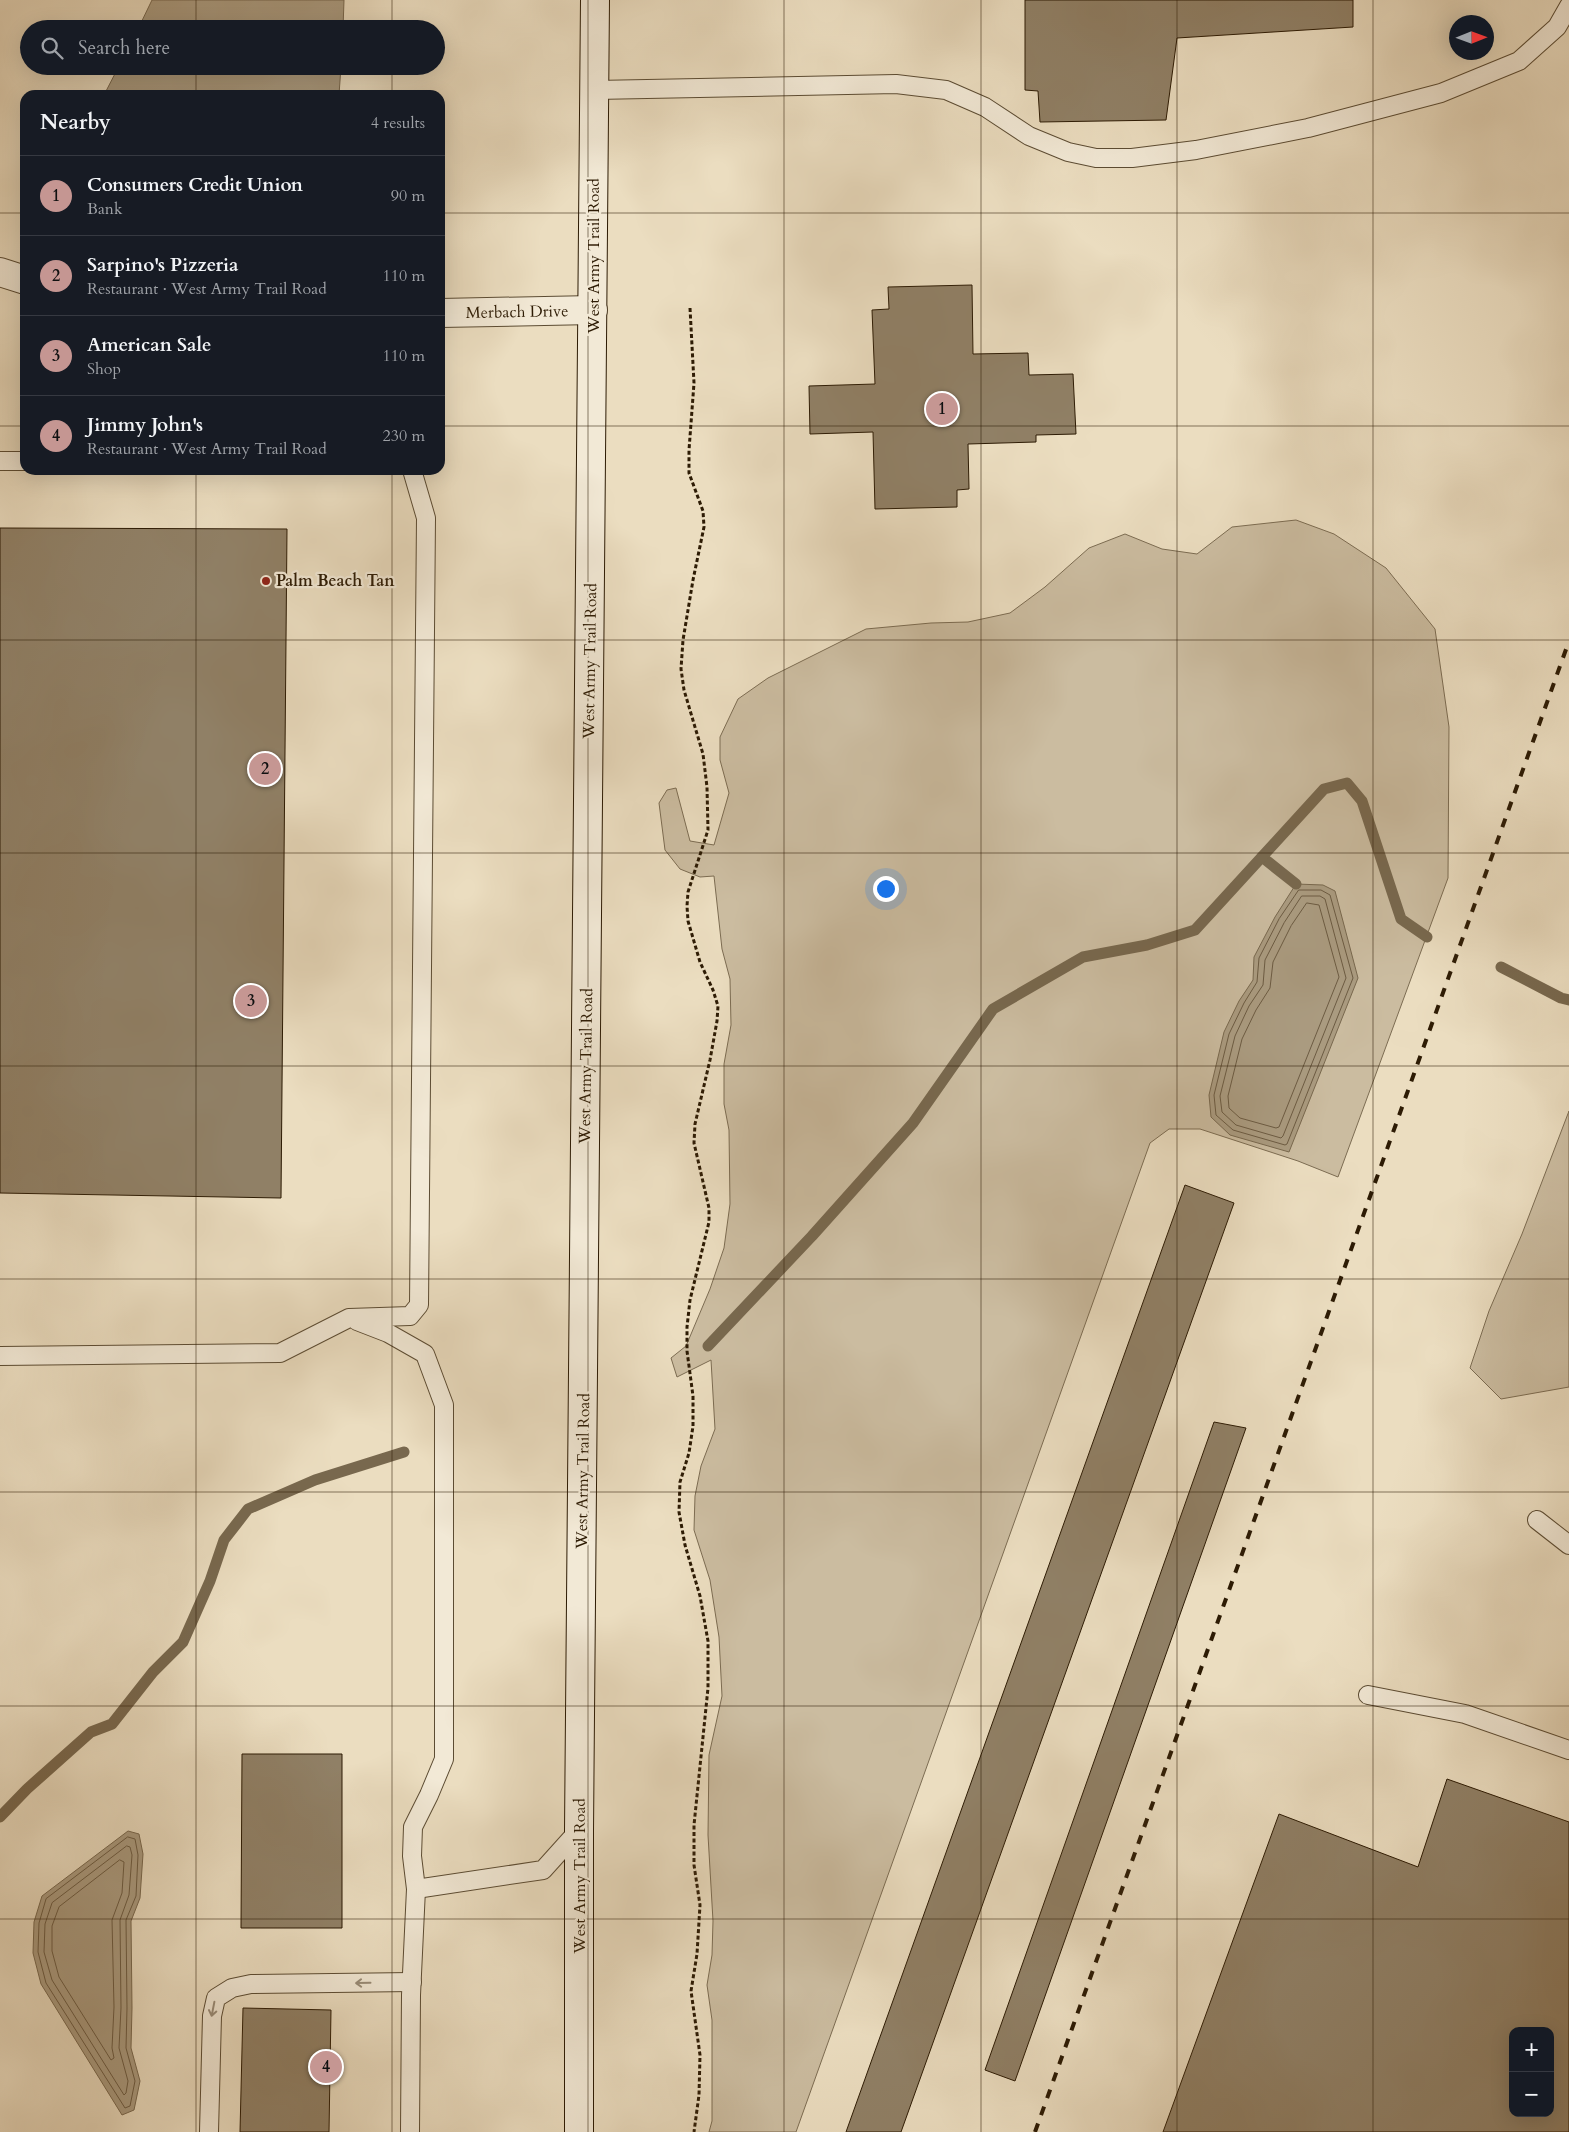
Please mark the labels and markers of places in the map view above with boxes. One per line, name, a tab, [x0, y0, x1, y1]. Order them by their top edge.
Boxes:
pin: 1	[926, 390, 958, 428]
place label: Palm Beach Tan	[276, 570, 395, 592]
marker: Palm Beach Tan	[260, 575, 272, 587]
pin: 2	[249, 750, 281, 788]
pin: 3	[235, 982, 267, 1020]
pin: 4	[310, 2048, 342, 2086]

